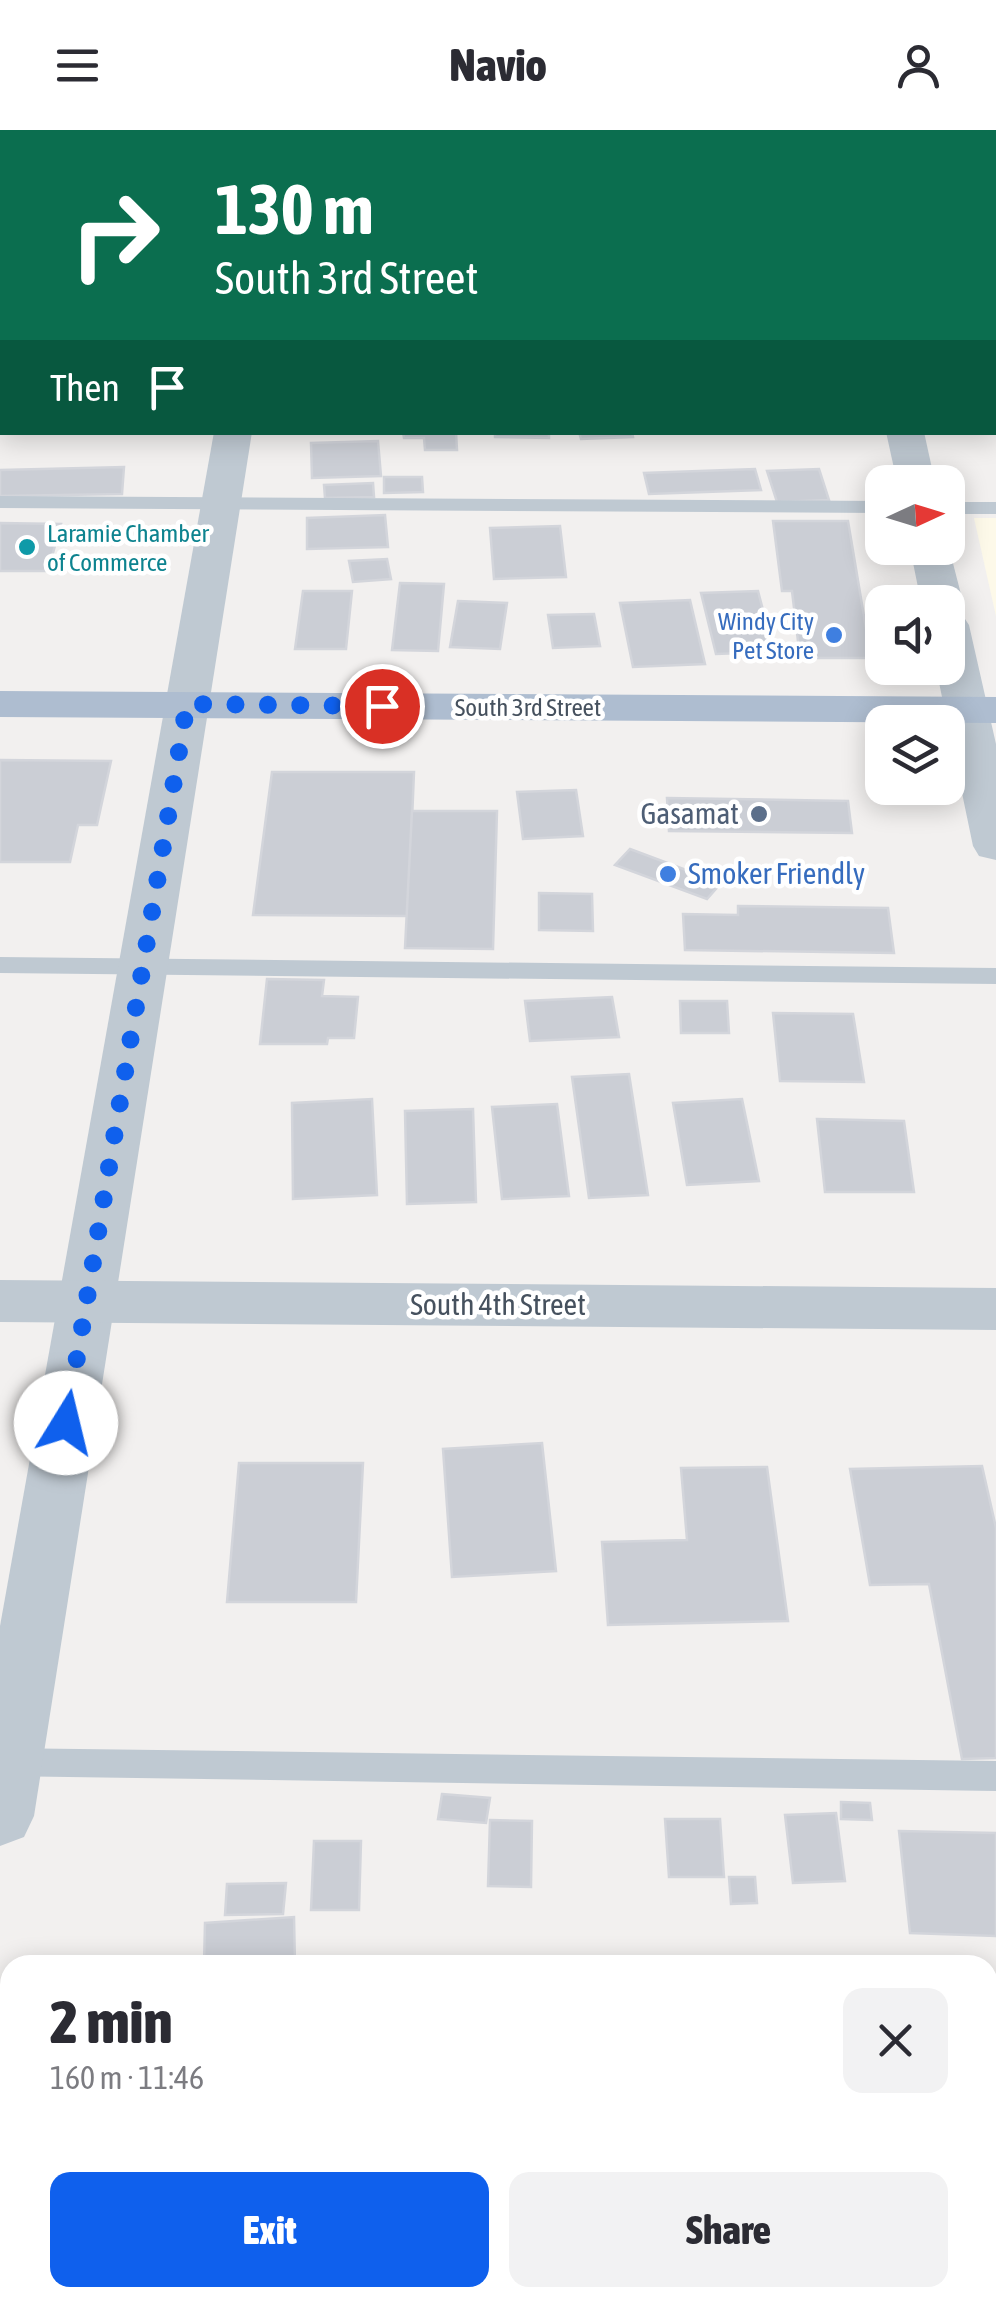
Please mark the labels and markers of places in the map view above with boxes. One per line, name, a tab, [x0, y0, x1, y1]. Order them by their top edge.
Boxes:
place label: Laramie Chamber of Commerce	[47, 519, 210, 576]
marker: Laramie Chamber of Commerce	[16, 536, 38, 558]
place label: Windy City Pet Store	[718, 607, 814, 664]
marker: Windy City Pet Store	[823, 624, 845, 646]
pin	[340, 664, 425, 749]
place label: Gasamat	[640, 796, 739, 830]
marker: Gasamat	[748, 803, 770, 825]
place label: Smoker Friendly	[688, 856, 865, 890]
marker: Smoker Friendly	[657, 863, 679, 885]

